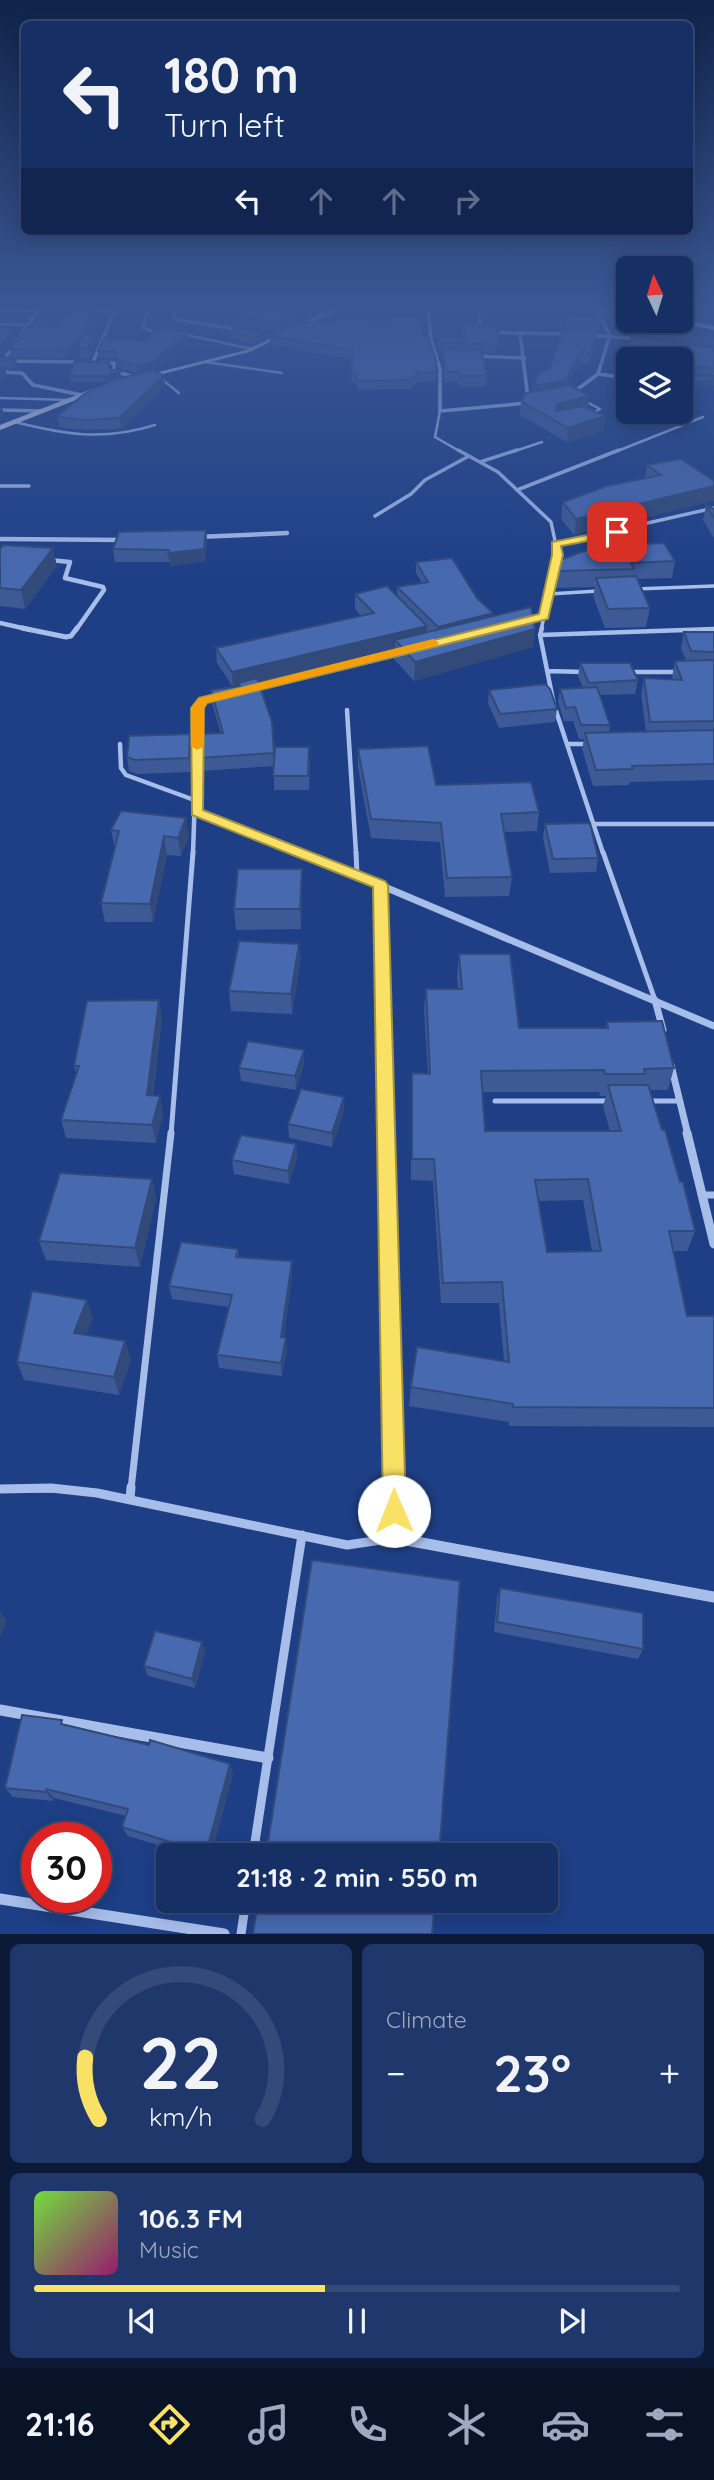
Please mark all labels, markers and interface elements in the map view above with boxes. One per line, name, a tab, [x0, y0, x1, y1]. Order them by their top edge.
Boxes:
text: 180 m	[164, 44, 299, 105]
icon: left	[49, 49, 140, 140]
text: Turn left	[164, 105, 285, 145]
icon: left	[229, 182, 267, 220]
icon: ahead	[302, 182, 340, 220]
icon: ahead	[375, 182, 413, 220]
icon: right	[448, 182, 486, 220]
north arrow	[616, 256, 693, 332]
map controls	[616, 256, 693, 424]
button: layers	[616, 347, 693, 424]
pin	[587, 502, 647, 562]
icon: arrive	[598, 513, 636, 551]
position arrow	[357, 1474, 431, 1548]
speed limit sign: 30	[21, 1822, 112, 1913]
text: 21:18 · 2 min · 550 m	[236, 1861, 478, 1894]
text: Climate	[386, 2005, 467, 2034]
text: 22	[140, 2017, 222, 2108]
text: 23°	[493, 2040, 571, 2105]
text: −	[386, 2049, 406, 2097]
text: +	[659, 2049, 680, 2097]
text: km/h	[149, 2101, 213, 2132]
text: 106.3 FM	[139, 2202, 243, 2235]
text: Music	[139, 2235, 199, 2264]
icon: previous	[123, 2302, 161, 2340]
icon: pause	[338, 2302, 376, 2340]
icon: next	[553, 2302, 591, 2340]
icon: directions	[145, 2400, 194, 2449]
icon: music	[244, 2400, 293, 2449]
icon: phone	[343, 2400, 392, 2449]
icon: climate	[442, 2400, 491, 2449]
icon: car	[541, 2400, 590, 2449]
icon: filters	[640, 2400, 689, 2449]
text: 21:16	[25, 2404, 95, 2444]

